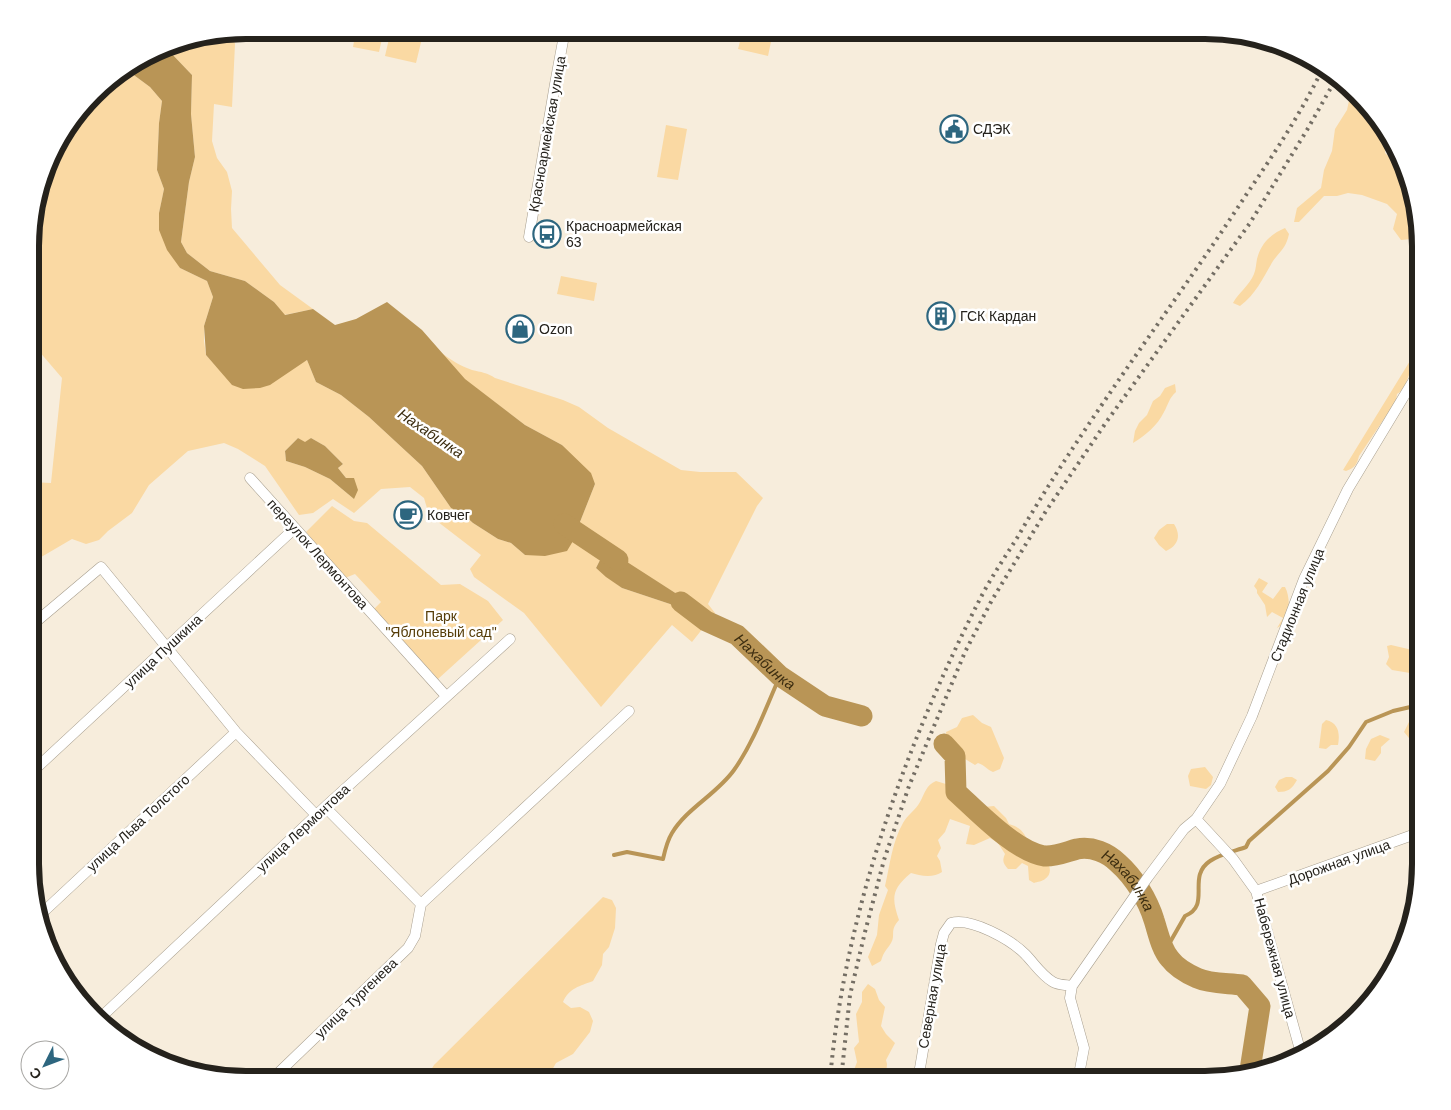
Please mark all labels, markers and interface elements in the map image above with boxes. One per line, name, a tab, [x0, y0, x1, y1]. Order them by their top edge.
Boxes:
street label: Красноармейская улица	[525, 54, 569, 213]
public building icon: СДЭК	[939, 114, 969, 144]
place label: СДЭК	[973, 121, 1011, 137]
place label: Красноармейская 63	[566, 218, 682, 250]
bus stop icon: Красноармейская 63	[532, 219, 562, 249]
building icon: ГСК Кардан	[926, 301, 956, 331]
place label: ГСК Кардан	[960, 308, 1036, 324]
shop icon: Ozon	[505, 314, 535, 344]
place label: Ozon	[539, 321, 572, 337]
water label: Нахабинка	[395, 405, 467, 461]
street label: переулок Лермонтова	[264, 496, 372, 612]
cafe icon: Ковчег	[393, 500, 423, 530]
place label: Ковчег	[427, 507, 470, 523]
street label: Стадионная улица	[1267, 546, 1327, 664]
park label: Парк "Яблоневый сад"	[385, 608, 497, 640]
street label: улица Пушкина	[121, 611, 205, 691]
water label: Нахабинка	[732, 629, 799, 692]
street label: улица Льва Толстого	[83, 771, 193, 875]
street label: улица Лермонтова	[253, 781, 353, 875]
street label: Дорожная улица	[1286, 836, 1393, 888]
water label: Нахабинка	[1099, 845, 1158, 913]
street label: Набережная улица	[1251, 896, 1299, 1020]
street label: Северная улица	[915, 942, 949, 1050]
street label: улица Тургенева	[312, 955, 401, 1041]
north arrow	[20, 1040, 70, 1090]
text: С	[26, 1065, 45, 1083]

